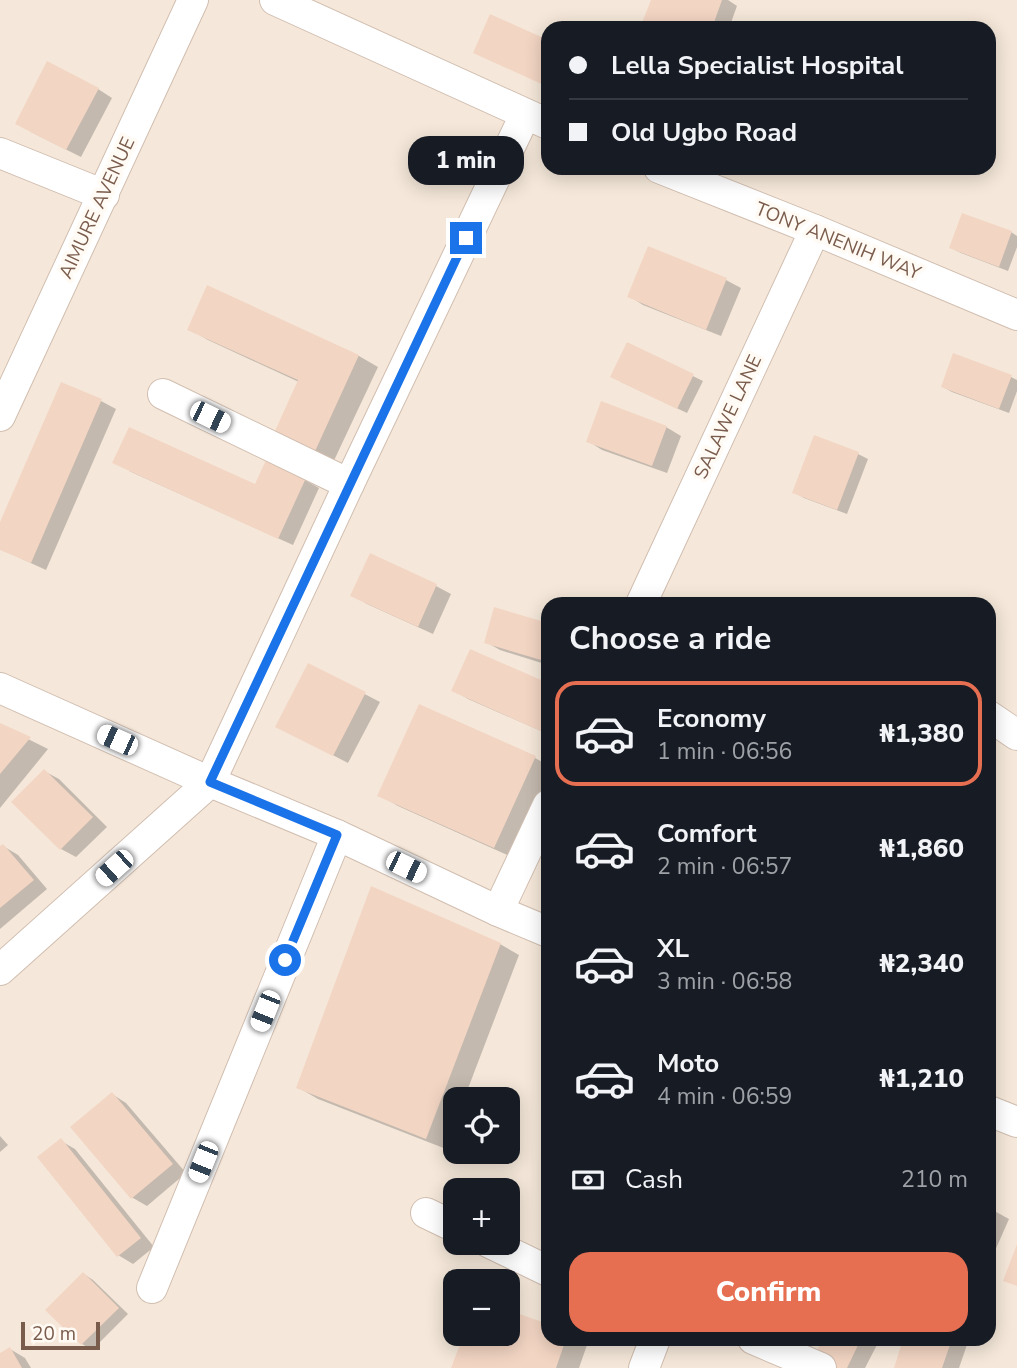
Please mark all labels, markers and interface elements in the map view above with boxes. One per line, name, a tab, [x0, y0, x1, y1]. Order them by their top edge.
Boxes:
text: Lella Specialist Hospital	[611, 48, 904, 83]
text: Old Ugbo Road	[611, 115, 797, 150]
street label: AIMURE AVENUE	[53, 133, 141, 283]
callout: 1 min	[408, 136, 524, 186]
text: 1 min	[436, 145, 496, 176]
street label: TONY ANENIH WAY	[751, 196, 925, 286]
route end	[450, 222, 482, 254]
street label: SALAWE LANE	[688, 351, 768, 483]
car	[187, 398, 234, 436]
text: Choose a ride	[569, 617, 771, 660]
text: Economy	[657, 701, 766, 736]
icon: car	[573, 702, 636, 765]
text: ₦1,380	[879, 716, 964, 751]
car	[94, 722, 141, 758]
text: 1 min · 06:56	[657, 736, 792, 767]
text: Comfort	[657, 816, 757, 851]
icon: car	[573, 817, 636, 880]
text: ₦1,860	[879, 831, 964, 866]
car	[92, 846, 137, 890]
car	[383, 848, 430, 886]
text: 2 min · 06:57	[657, 851, 792, 882]
text: XL	[657, 931, 689, 966]
icon: car	[573, 932, 636, 995]
route start	[269, 944, 301, 976]
text: ₦2,340	[879, 946, 964, 981]
text: 3 min · 06:58	[657, 966, 792, 997]
car	[248, 988, 283, 1034]
text: Moto	[657, 1046, 719, 1081]
icon: car	[573, 1047, 636, 1110]
text: ₦1,210	[879, 1061, 964, 1096]
text: 4 min · 06:59	[657, 1081, 792, 1112]
map controls	[443, 1087, 520, 1346]
button: locate	[443, 1087, 520, 1164]
car	[186, 1139, 221, 1185]
icon: cash	[569, 1161, 607, 1199]
text: Cash	[625, 1162, 683, 1197]
text: 210 m	[901, 1164, 968, 1195]
button: +	[443, 1178, 520, 1255]
button: Confirm	[569, 1252, 968, 1332]
button: −	[443, 1269, 520, 1346]
scale bar	[21, 1319, 100, 1351]
text: 20 m	[32, 1321, 76, 1347]

